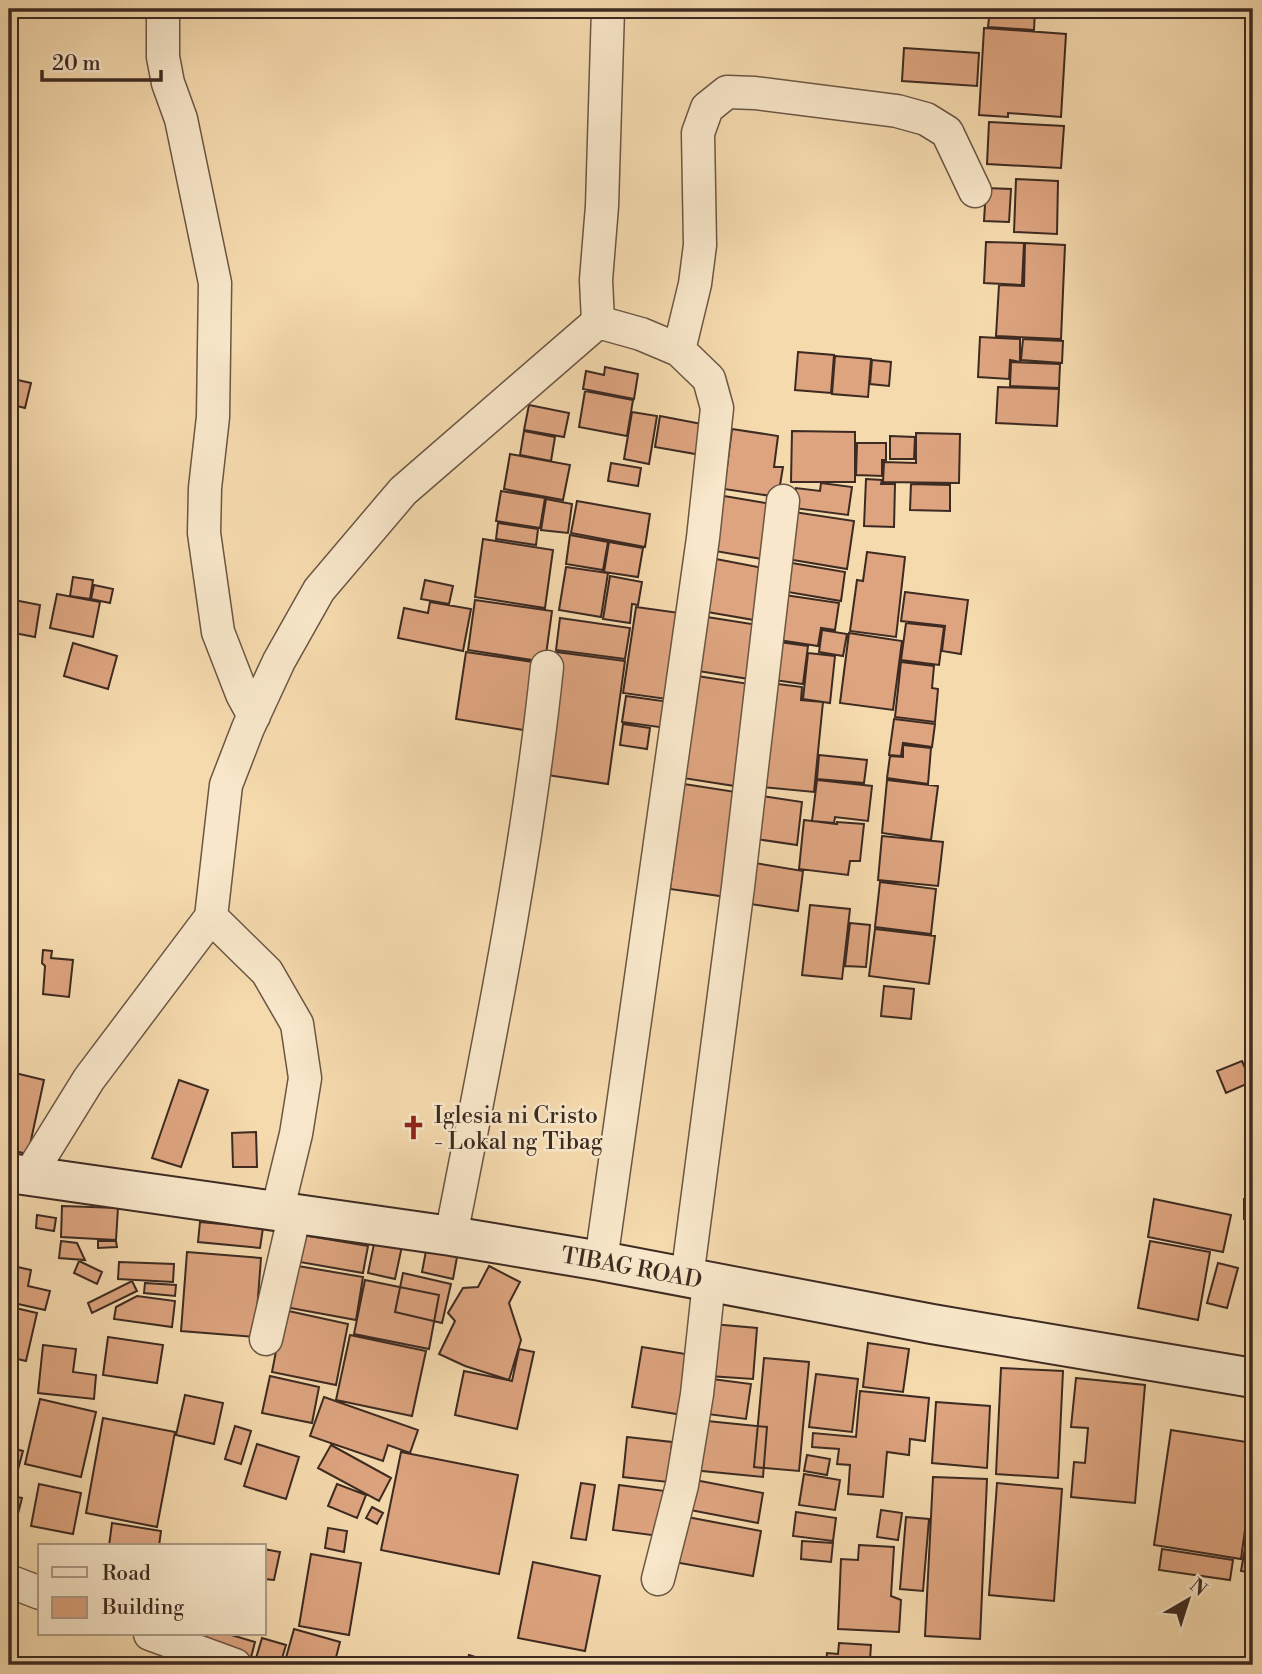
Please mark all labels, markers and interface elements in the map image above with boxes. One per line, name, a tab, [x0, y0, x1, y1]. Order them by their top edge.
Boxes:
scale bar	[42, 38, 161, 82]
text: 20 m	[52, 51, 101, 77]
place label: Iglesia ni Cristo - Lokal ng Tibag	[434, 1102, 603, 1156]
church icon: Iglesia ni Cristo - Lokal ng Tibag	[400, 1114, 428, 1142]
street label: TIBAG ROAD	[559, 1242, 705, 1295]
legend	[38, 1544, 266, 1636]
text: Road	[102, 1561, 151, 1587]
north arrow	[1154, 1566, 1224, 1636]
text: N	[1185, 1574, 1211, 1602]
text: Building	[101, 1595, 184, 1621]

